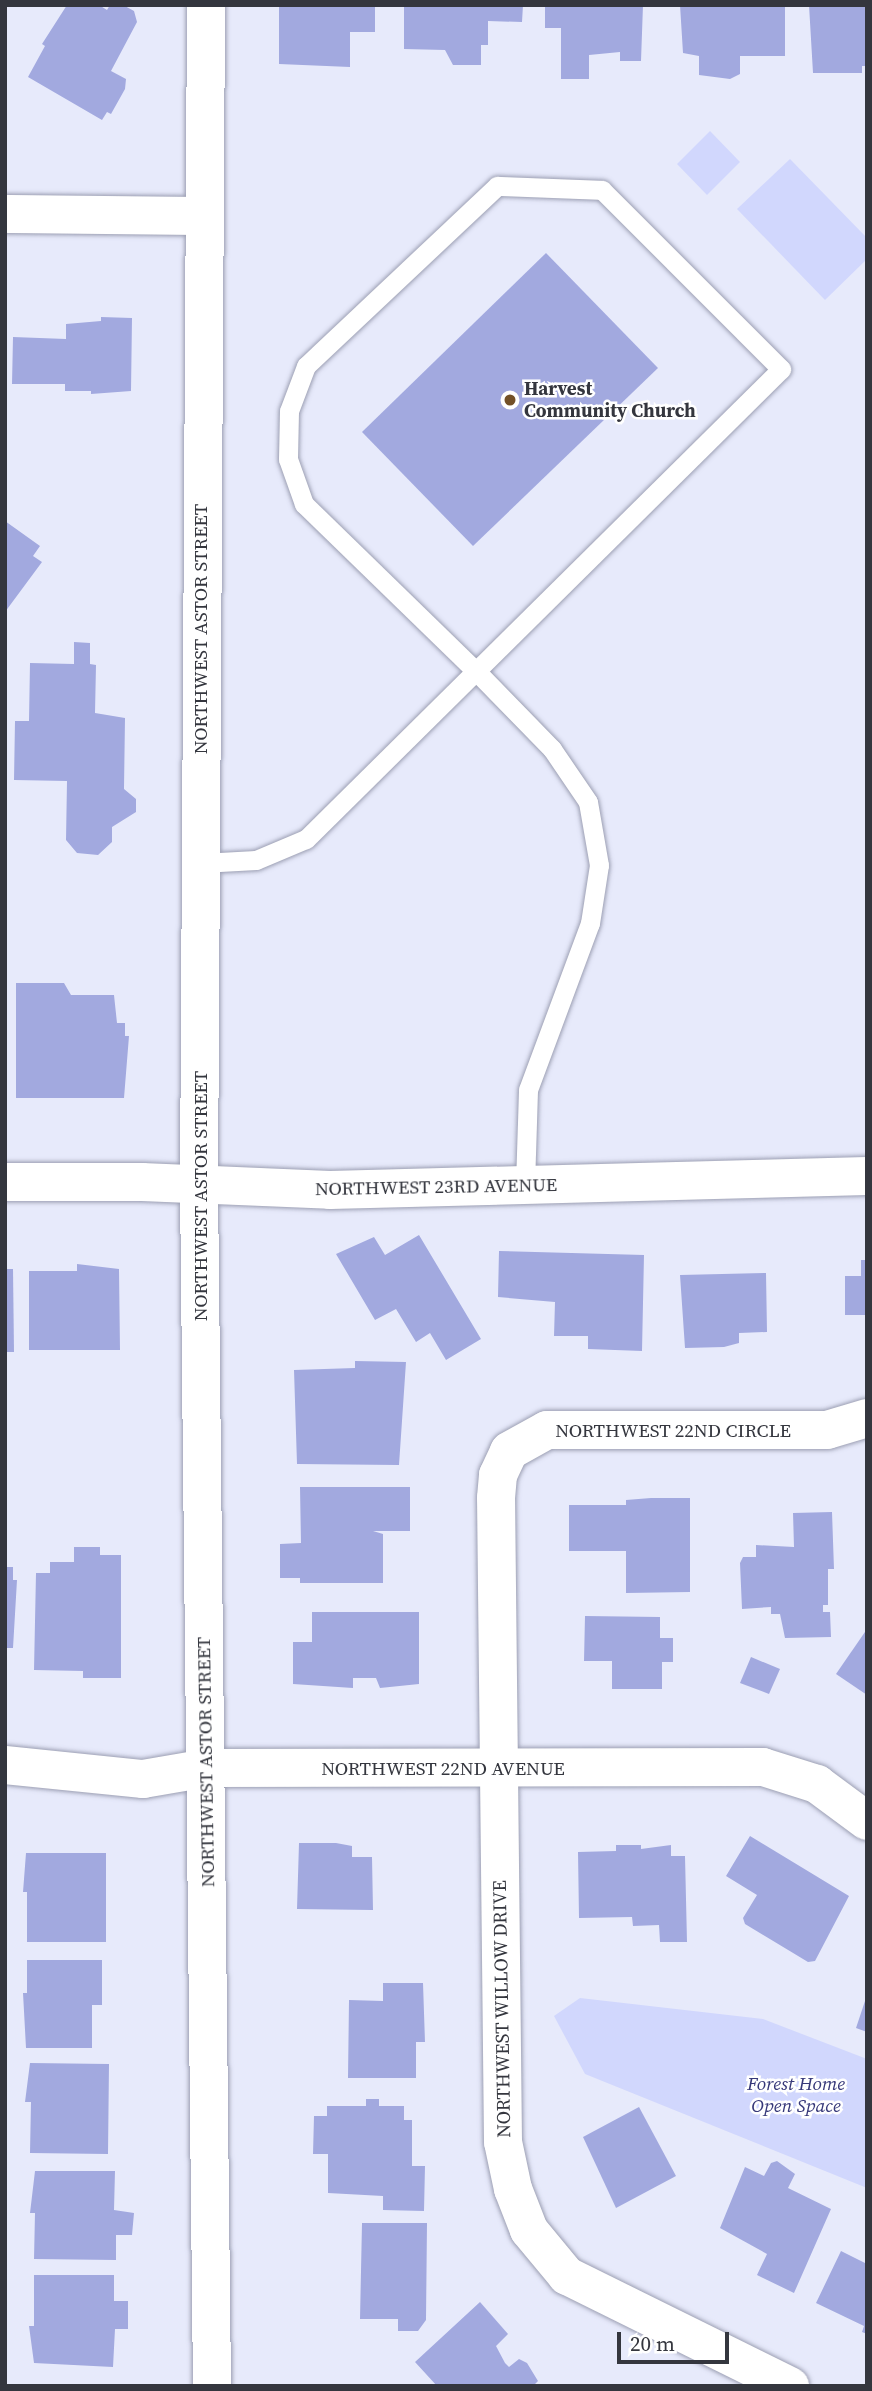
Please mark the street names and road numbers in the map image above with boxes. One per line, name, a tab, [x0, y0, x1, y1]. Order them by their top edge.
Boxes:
street label: NORTHWEST ASTOR STREET	[190, 504, 212, 754]
street label: NORTHWEST ASTOR STREET	[190, 1071, 212, 1321]
street label: NORTHWEST 23RD AVENUE	[315, 1173, 557, 1201]
street label: NORTHWEST 22ND CIRCLE	[555, 1420, 791, 1442]
street label: NORTHWEST ASTOR STREET	[192, 1636, 220, 1888]
street label: NORTHWEST 22ND AVENUE	[321, 1758, 565, 1780]
street label: NORTHWEST WILLOW DRIVE	[488, 1879, 516, 2139]

